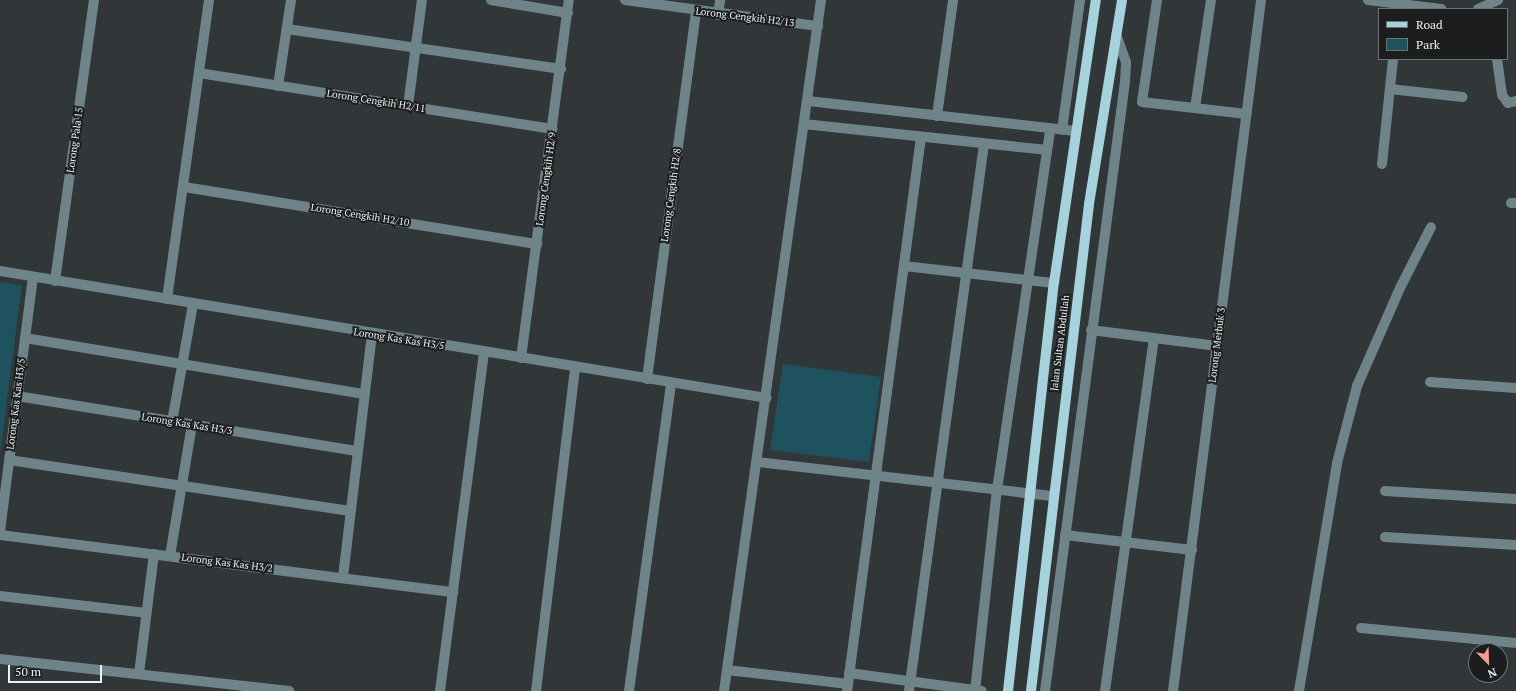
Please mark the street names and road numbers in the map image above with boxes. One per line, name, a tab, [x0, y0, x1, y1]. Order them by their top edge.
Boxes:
street label: Lorong Cengkih H2/13	[695, 5, 795, 29]
street label: Lorong Cengkih H2/11	[326, 87, 426, 115]
street label: Lorong Pala 15	[64, 106, 86, 174]
street label: Lorong Cengkih H2/9	[533, 131, 559, 227]
street label: Lorong Cengkih H2/8	[658, 147, 684, 243]
street label: Lorong Cengkih H2/10	[310, 201, 410, 229]
street label: Jalan Sultan Abdullah	[1048, 294, 1072, 392]
street label: Lorong Merbuk 3	[1206, 307, 1228, 383]
street label: Lorong Kas Kas H3/5	[353, 326, 445, 352]
street label: Lorong Kas Kas H3/5	[4, 358, 28, 450]
street label: Lorong Kas Kas H3/3	[141, 411, 233, 437]
street label: Lorong Kas Kas H3/2	[181, 551, 273, 575]

